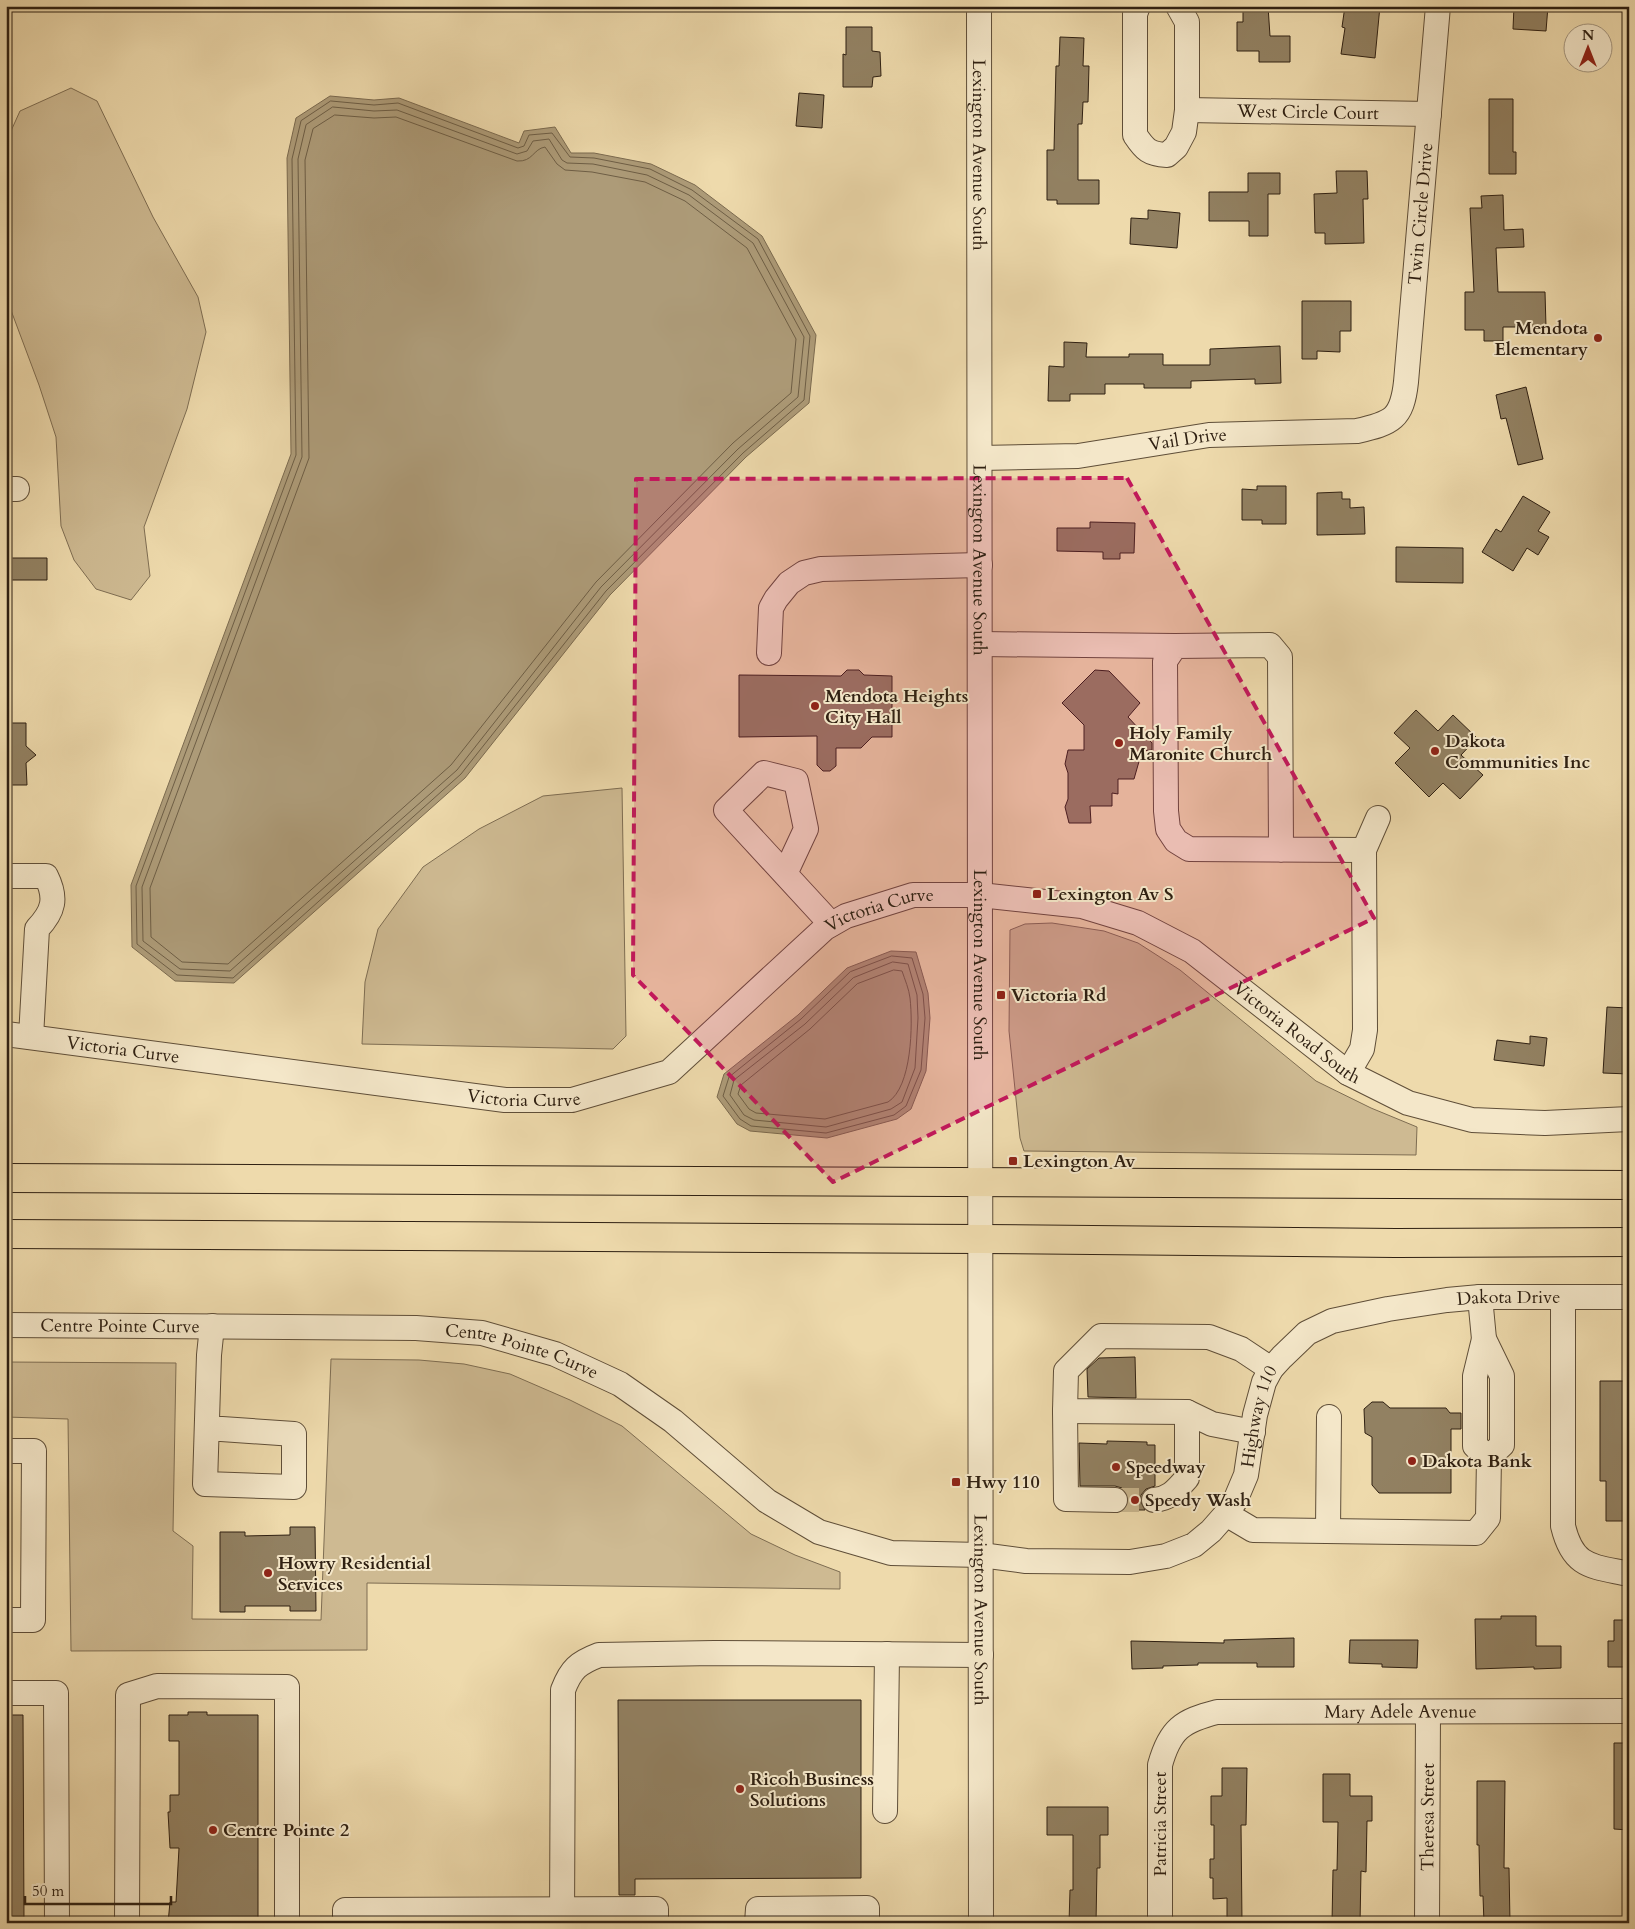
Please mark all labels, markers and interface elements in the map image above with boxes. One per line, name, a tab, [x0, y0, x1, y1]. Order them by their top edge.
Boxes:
north arrow	[1562, 22, 1612, 72]
text: N	[1582, 26, 1594, 45]
street label: Lexington Avenue South	[967, 59, 992, 251]
street label: West Circle Court	[1236, 98, 1379, 126]
street label: Twin Circle Drive	[1402, 142, 1439, 286]
place label: Mendota Elementary	[1494, 316, 1589, 362]
marker: Mendota Elementary	[1592, 332, 1604, 344]
street label: Vail Drive	[1147, 422, 1227, 457]
street label: Lexington Avenue South	[967, 464, 992, 656]
place label: Mendota Heights City Hall	[825, 684, 968, 730]
marker: Mendota Heights City Hall	[809, 700, 821, 712]
place label: Holy Family Maronite Church	[1129, 721, 1272, 767]
place label: Dakota Communities Inc	[1445, 729, 1590, 775]
marker: Holy Family Maronite Church	[1113, 737, 1125, 749]
marker: Dakota Communities Inc	[1429, 745, 1441, 757]
street label: Lexington Avenue South	[967, 869, 993, 1061]
place label: Lexington Av S	[1047, 882, 1174, 907]
street label: Victoria Curve	[820, 883, 934, 938]
marker: Lexington Av S	[1031, 888, 1043, 900]
street label: Victoria Road South	[1228, 975, 1365, 1090]
place label: Victoria Rd	[1011, 983, 1107, 1008]
marker: Victoria Rd	[995, 989, 1007, 1001]
street label: Victoria Curve	[65, 1030, 181, 1069]
street label: Victoria Curve	[465, 1083, 584, 1113]
place label: Lexington Av	[1023, 1149, 1135, 1174]
marker: Lexington Av	[1007, 1155, 1019, 1167]
street label: Dakota Drive	[1456, 1285, 1560, 1312]
street label: Centre Pointe Curve	[40, 1313, 200, 1339]
street label: Centre Pointe Curve	[444, 1318, 603, 1385]
street label: Highway 110	[1235, 1361, 1283, 1469]
place label: Dakota Bank	[1422, 1449, 1533, 1474]
place label: Speedway	[1126, 1455, 1206, 1480]
marker: Dakota Bank	[1406, 1455, 1418, 1467]
marker: Speedway	[1110, 1461, 1122, 1473]
place label: Hwy 110	[966, 1470, 1040, 1495]
marker: Hwy 110	[950, 1476, 962, 1488]
place label: Speedy Wash	[1145, 1488, 1251, 1513]
marker: Speedy Wash	[1129, 1494, 1141, 1506]
street label: Lexington Avenue South	[968, 1514, 993, 1706]
place label: Howry Residential Services	[278, 1551, 431, 1597]
marker: Howry Residential Services	[262, 1567, 274, 1579]
street label: Mary Adele Avenue	[1324, 1699, 1477, 1724]
street label: Theresa Street	[1415, 1763, 1440, 1871]
place label: Ricoh Business Solutions	[750, 1767, 874, 1813]
street label: Patricia Street	[1148, 1771, 1173, 1876]
marker: Ricoh Business Solutions	[734, 1783, 746, 1795]
place label: Centre Pointe 2	[223, 1818, 349, 1843]
marker: Centre Pointe 2	[207, 1824, 219, 1836]
scale bar	[25, 1874, 171, 1906]
text: 50 m	[32, 1881, 64, 1901]

